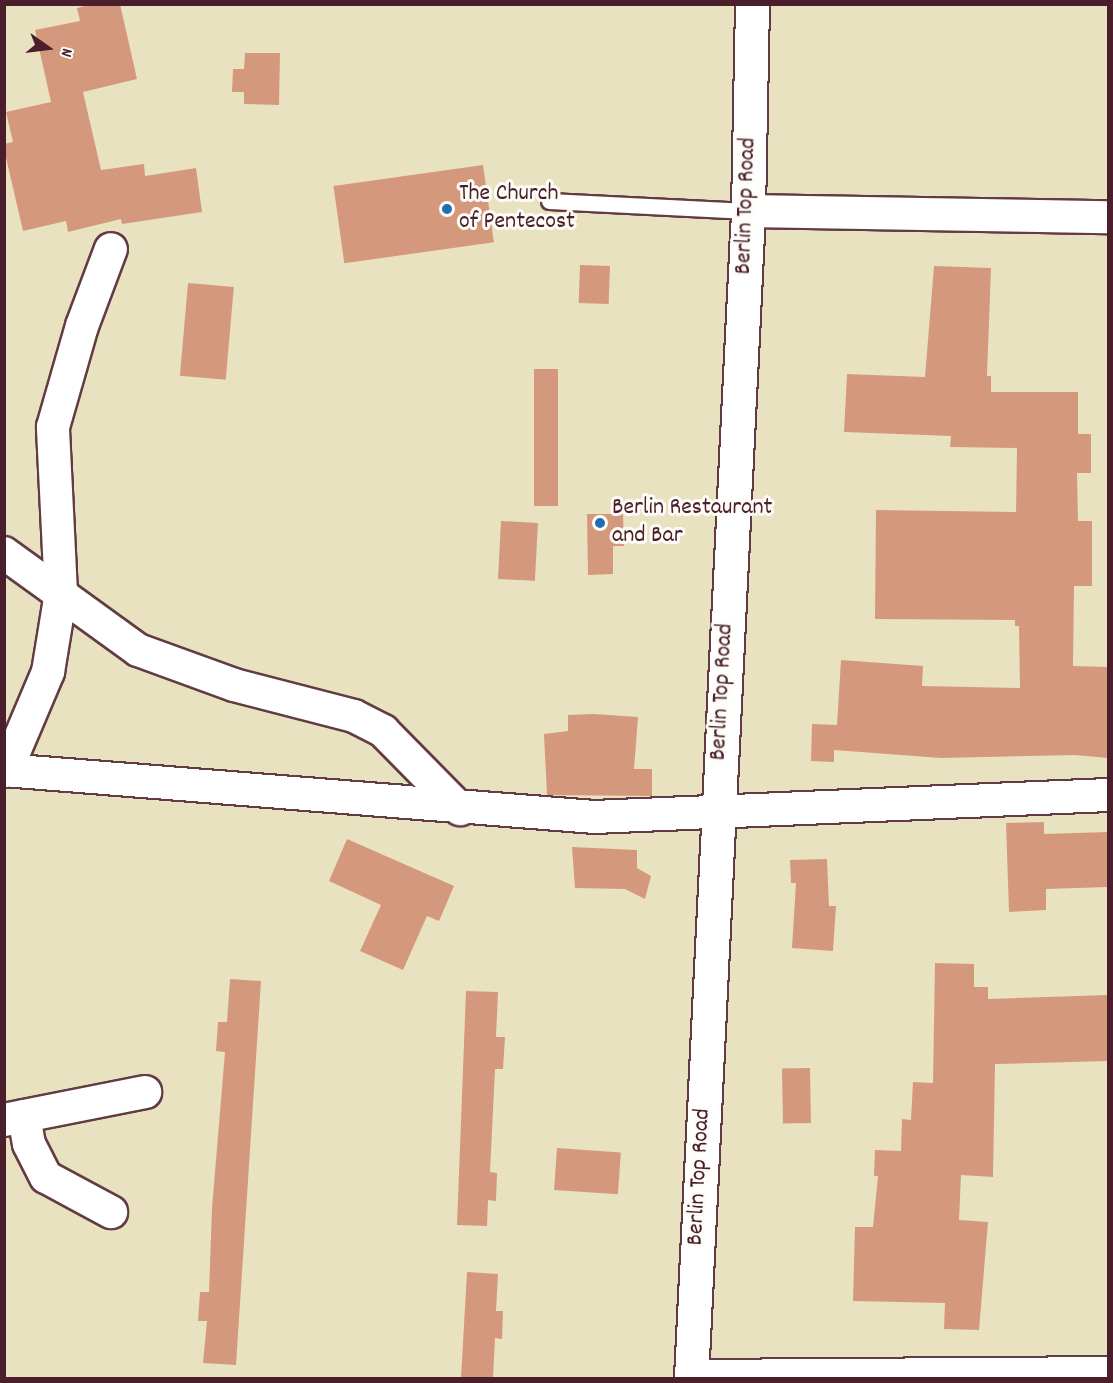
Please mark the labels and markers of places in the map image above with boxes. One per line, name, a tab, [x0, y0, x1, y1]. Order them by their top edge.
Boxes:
place label: The Church of Pentecost	[459, 181, 575, 237]
marker: The Church of Pentecost	[440, 202, 454, 216]
place label: Berlin Restaurant and Bar	[612, 495, 772, 551]
marker: Berlin Restaurant and Bar	[593, 516, 607, 530]

